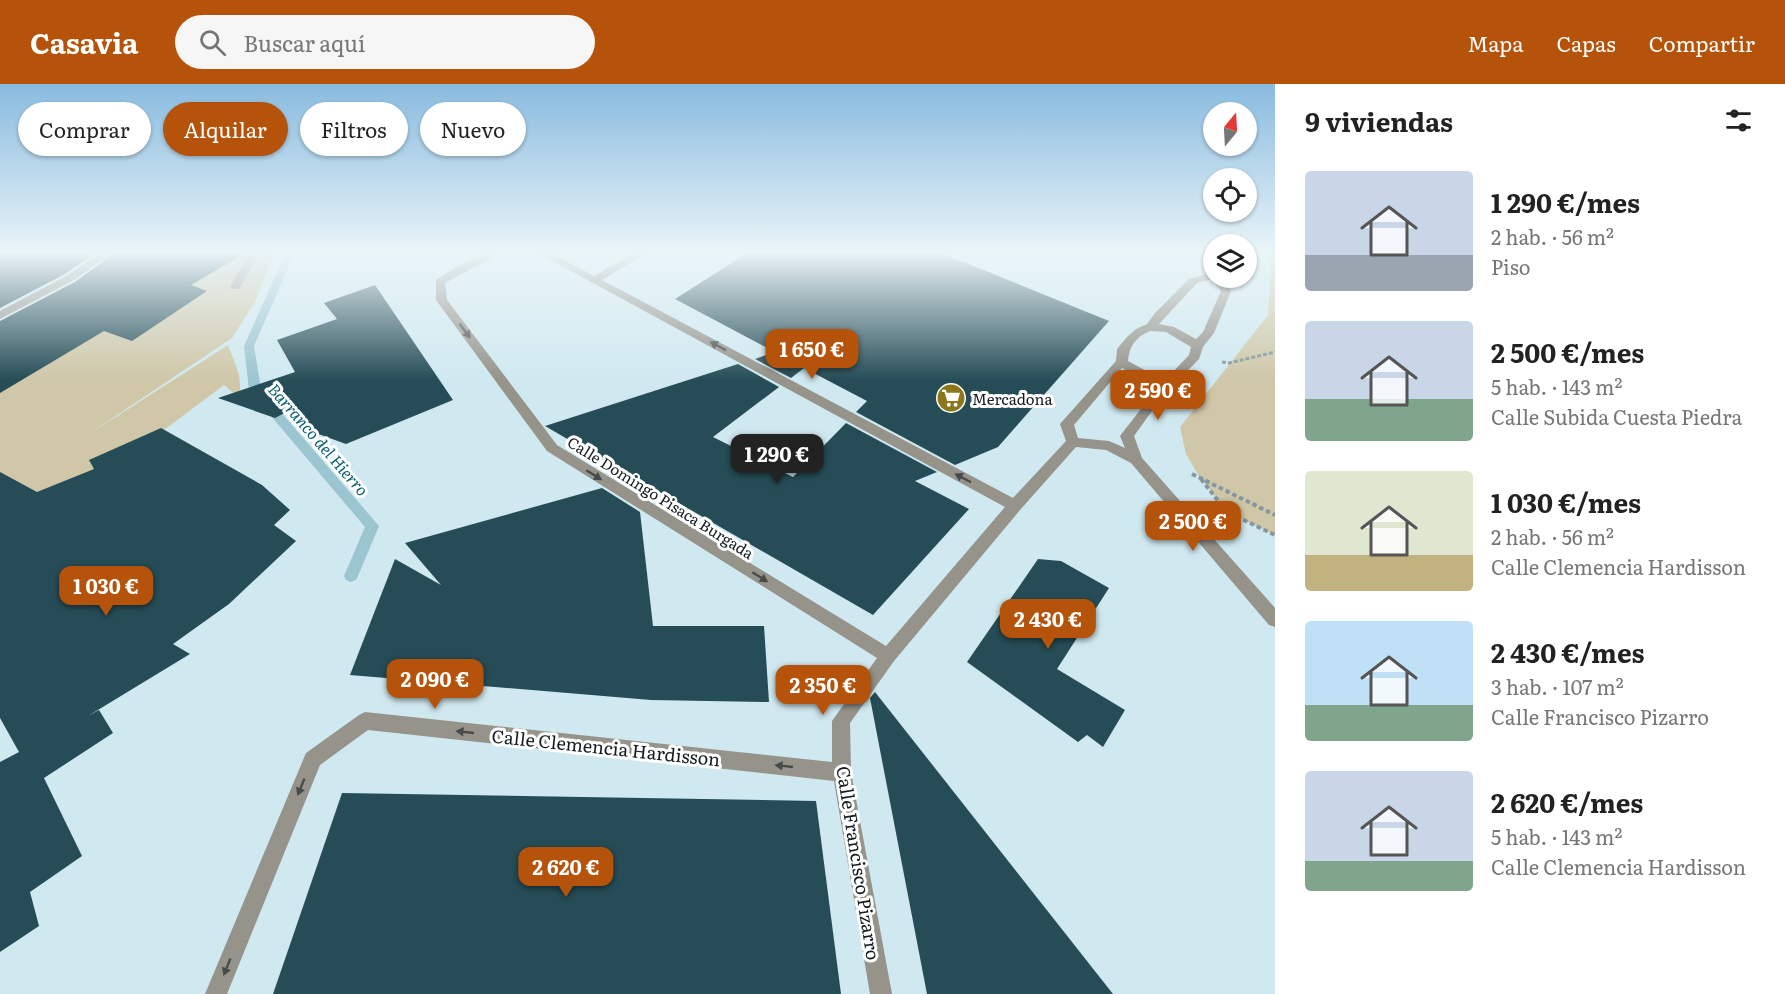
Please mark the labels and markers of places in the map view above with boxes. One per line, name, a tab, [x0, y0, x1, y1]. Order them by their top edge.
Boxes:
pin: 1 650 €	[757, 329, 867, 380]
pin: 2 590 €	[1103, 370, 1213, 421]
supermarket icon: Mercadona	[935, 382, 967, 414]
place label: Mercadona	[972, 387, 1053, 410]
pin: 1 290 €	[722, 434, 832, 485]
pin: 2 500 €	[1138, 501, 1248, 552]
pin: 1 030 €	[51, 566, 161, 617]
pin: 2 430 €	[993, 599, 1103, 650]
pin: 2 090 €	[380, 659, 490, 710]
pin: 2 350 €	[768, 665, 878, 716]
pin: 2 620 €	[511, 847, 621, 898]

